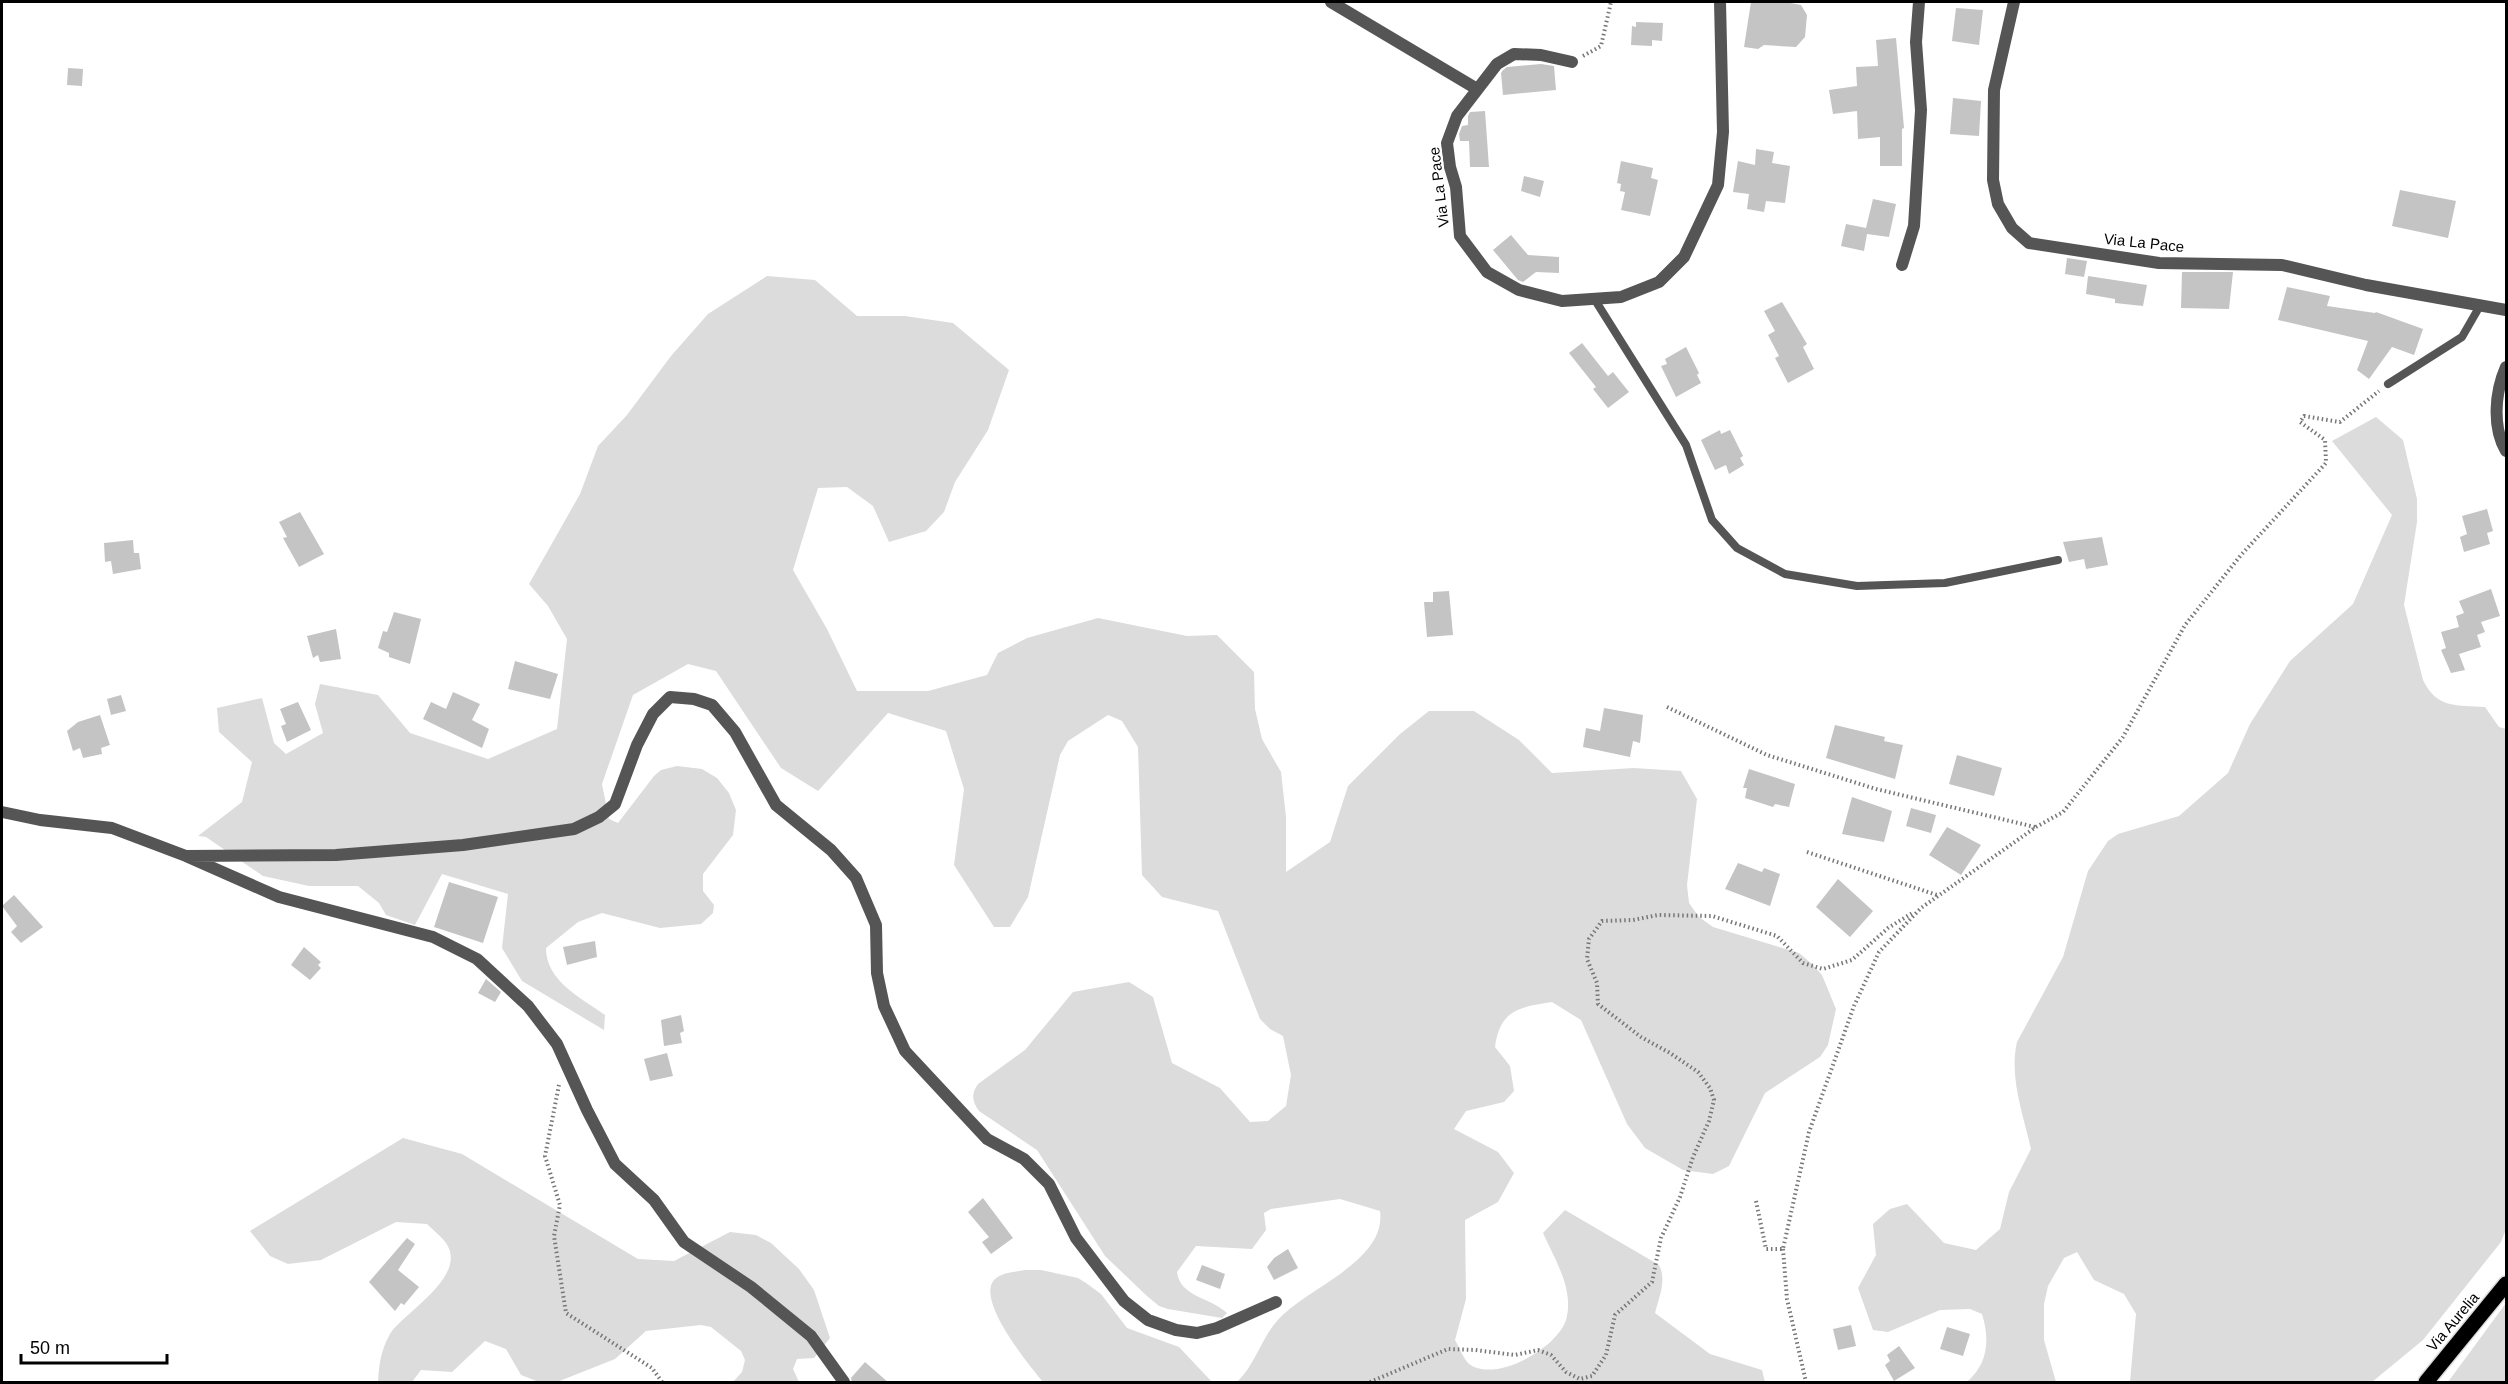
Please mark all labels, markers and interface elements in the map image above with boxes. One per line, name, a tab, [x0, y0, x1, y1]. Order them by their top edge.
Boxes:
street label: Via La Pace	[1425, 146, 1452, 228]
street label: Via La Pace	[2103, 230, 2185, 255]
street label: Via Aurelia	[2423, 1288, 2483, 1355]
scale bar	[21, 1327, 166, 1365]
text: 50 m	[30, 1338, 70, 1358]

